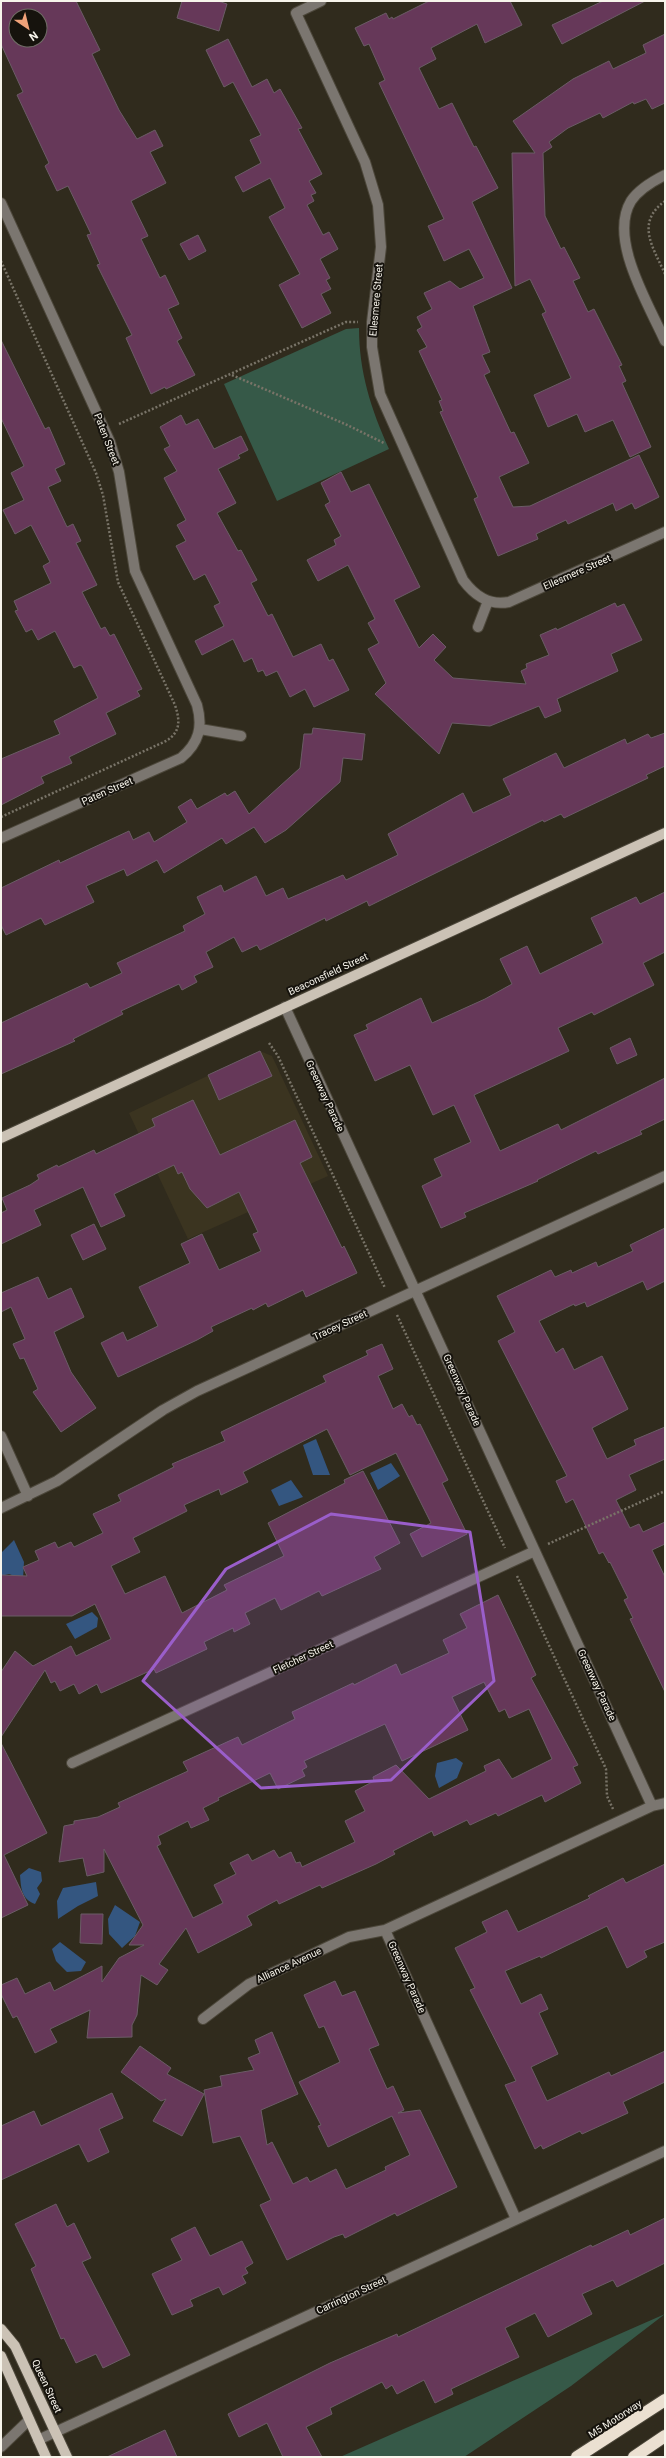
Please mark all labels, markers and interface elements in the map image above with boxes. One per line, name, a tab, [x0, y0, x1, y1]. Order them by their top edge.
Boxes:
north arrow	[8, 8, 48, 48]
text: N	[26, 28, 40, 43]
street label: Ellesmere Street	[367, 263, 385, 337]
street label: Paten Street	[92, 412, 122, 466]
street label: Ellesmere Street	[542, 552, 612, 592]
street label: Paten Street	[80, 775, 134, 807]
street label: Beaconsfield Street	[287, 951, 369, 997]
street label: Greenway Parade	[304, 1059, 346, 1133]
street label: Tracey Street	[311, 1308, 369, 1342]
street label: Greenway Parade	[441, 1352, 483, 1428]
street label: Fletcher Street	[271, 1638, 335, 1676]
street label: Greenway Parade	[576, 1648, 618, 1722]
street label: Greenway Parade	[386, 1939, 428, 2015]
street label: Alliance Avenue	[255, 1945, 323, 1985]
street label: Carrington Street	[314, 2274, 388, 2316]
street label: Queen Street	[30, 2358, 64, 2414]
street label: M5 Motorway	[586, 2398, 644, 2440]

